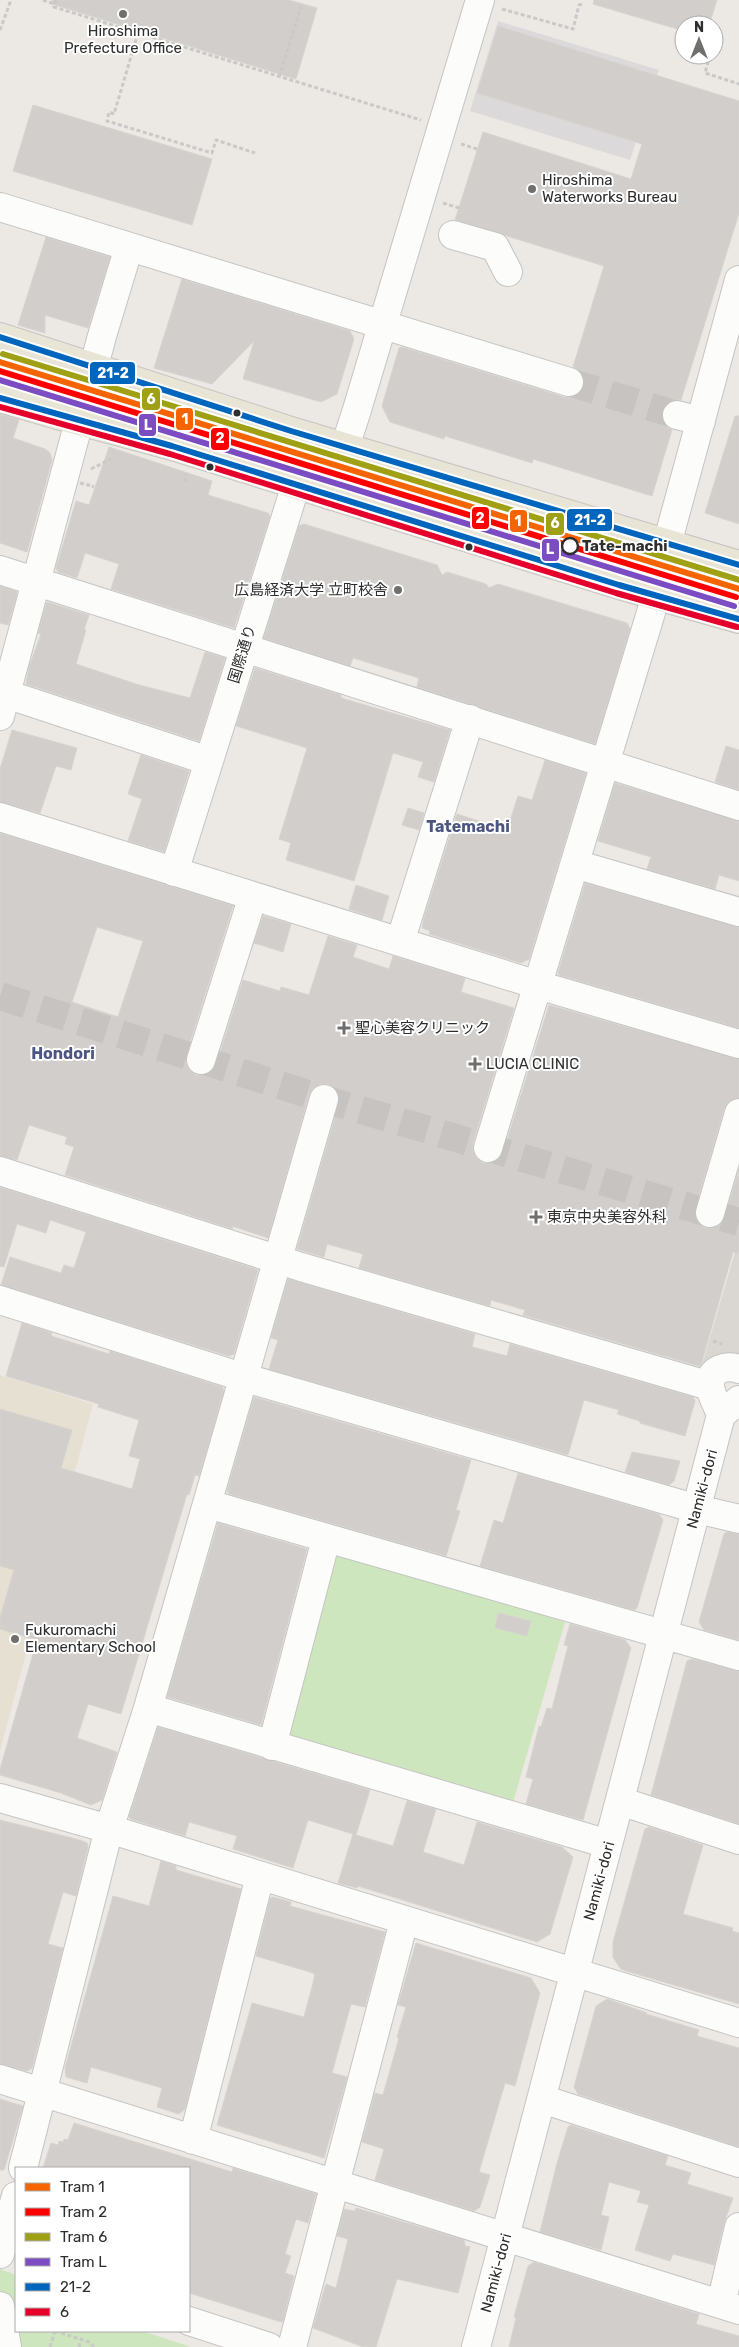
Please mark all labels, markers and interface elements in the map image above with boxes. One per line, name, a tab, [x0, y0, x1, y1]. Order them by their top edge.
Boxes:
marker: Hiroshima Prefecture Office	[117, 8, 129, 20]
north arrow	[674, 15, 724, 65]
text: N	[694, 19, 704, 36]
place label: Hiroshima Prefecture Office	[64, 22, 182, 57]
place label: Hiroshima Waterworks Bureau	[542, 171, 677, 206]
marker: Hiroshima Waterworks Bureau	[526, 183, 538, 195]
line badge: 21-2	[89, 361, 136, 385]
text: 21-2	[97, 365, 129, 382]
line badge: 6	[141, 387, 161, 411]
text: 6	[146, 391, 156, 408]
line badge: 1	[175, 407, 194, 431]
unlabelled marker	[232, 408, 242, 418]
text: 1	[182, 411, 189, 428]
line badge: L	[138, 413, 157, 437]
text: L	[144, 417, 153, 434]
line badge: 2	[210, 427, 230, 451]
text: 2	[215, 430, 225, 447]
unlabelled marker	[205, 462, 215, 472]
line badge: 2	[471, 506, 490, 530]
line badge: 21-2	[566, 508, 613, 532]
line badge: 1	[509, 509, 528, 533]
text: 2	[475, 510, 485, 527]
line badge: 6	[545, 512, 565, 536]
text: 21-2	[574, 512, 606, 529]
text: 1	[515, 513, 522, 530]
text: 6	[550, 515, 560, 532]
marker: Tate-machi	[561, 537, 579, 555]
place label: Tate-machi	[582, 537, 667, 555]
line badge: L	[541, 538, 560, 562]
text: L	[546, 541, 555, 558]
unlabelled marker	[464, 542, 474, 552]
place label: 広島経済大学 立町校舎	[234, 581, 388, 599]
marker: 広島経済大学 立町校舎	[392, 584, 404, 596]
street label: 国際通り	[225, 623, 259, 685]
district label: Tatemachi	[426, 817, 510, 836]
place label: 聖心美容クリニック	[355, 1019, 490, 1037]
marker: 聖心美容クリニック	[337, 1021, 351, 1035]
district label: Hondori	[31, 1044, 95, 1063]
place label: LUCIA CLINIC	[486, 1055, 579, 1073]
marker: LUCIA CLINIC	[468, 1057, 482, 1071]
place label: 東京中央美容外科	[547, 1208, 667, 1226]
marker: 東京中央美容外科	[529, 1210, 543, 1224]
street label: Namiki-dori	[683, 1447, 721, 1531]
place label: Fukuromachi Elementary School	[25, 1621, 156, 1656]
marker: Fukuromachi Elementary School	[9, 1633, 21, 1645]
street label: Namiki-dori	[580, 1839, 618, 1923]
legend	[15, 2167, 190, 2332]
text: Tram 1	[60, 2178, 105, 2196]
text: Tram 2	[60, 2203, 107, 2221]
text: Tram 6	[60, 2228, 107, 2246]
street label: Namiki-dori	[477, 2231, 515, 2315]
text: Tram L	[60, 2253, 107, 2271]
text: 21-2	[60, 2278, 91, 2296]
text: 6	[60, 2303, 69, 2321]

